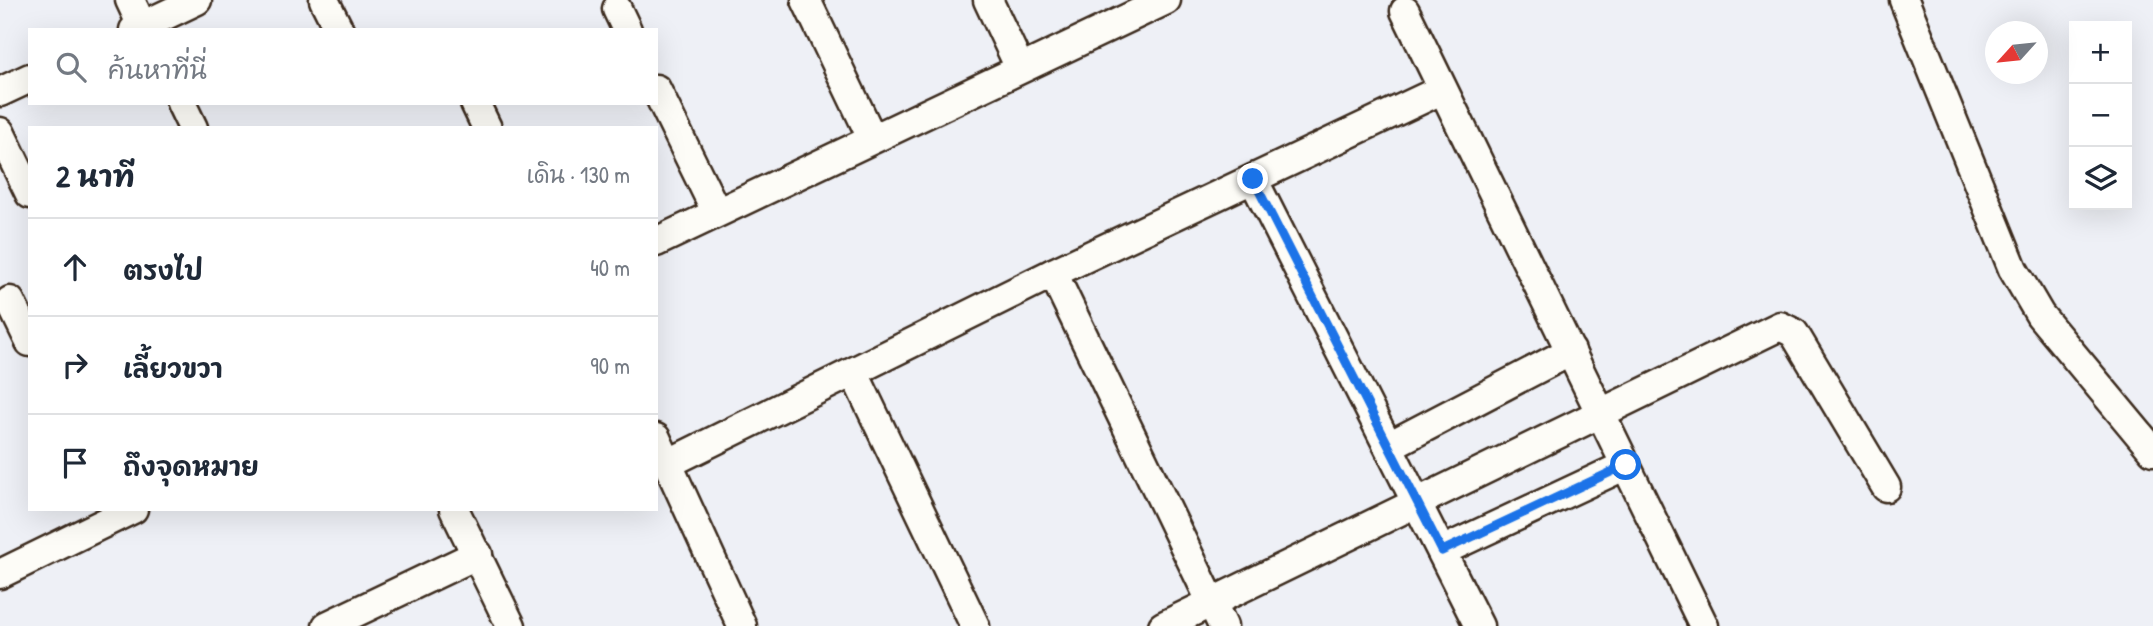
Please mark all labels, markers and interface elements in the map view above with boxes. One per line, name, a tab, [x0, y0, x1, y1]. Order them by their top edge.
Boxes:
north arrow	[1985, 21, 2048, 84]
map controls	[2069, 21, 2132, 210]
button: +	[2069, 21, 2132, 84]
search box	[28, 28, 658, 105]
icon: search	[52, 48, 90, 86]
text: ค้นหาที่นี่	[108, 52, 207, 87]
button: −	[2069, 84, 2132, 147]
button: layers	[2069, 147, 2132, 210]
text: 2 นาที	[56, 156, 135, 196]
text: เดิน · 130 m	[526, 159, 630, 190]
route end	[1237, 163, 1268, 194]
icon: ahead	[56, 248, 94, 286]
text: 40 m	[590, 252, 630, 283]
text: ตรงไป	[123, 253, 203, 288]
icon: right	[56, 346, 94, 384]
text: 90 m	[590, 350, 630, 381]
text: เลี้ยวขวา	[123, 351, 223, 386]
icon: arrive	[56, 444, 94, 482]
text: ถึงจุดหมาย	[123, 449, 259, 484]
route start	[1610, 449, 1641, 480]

